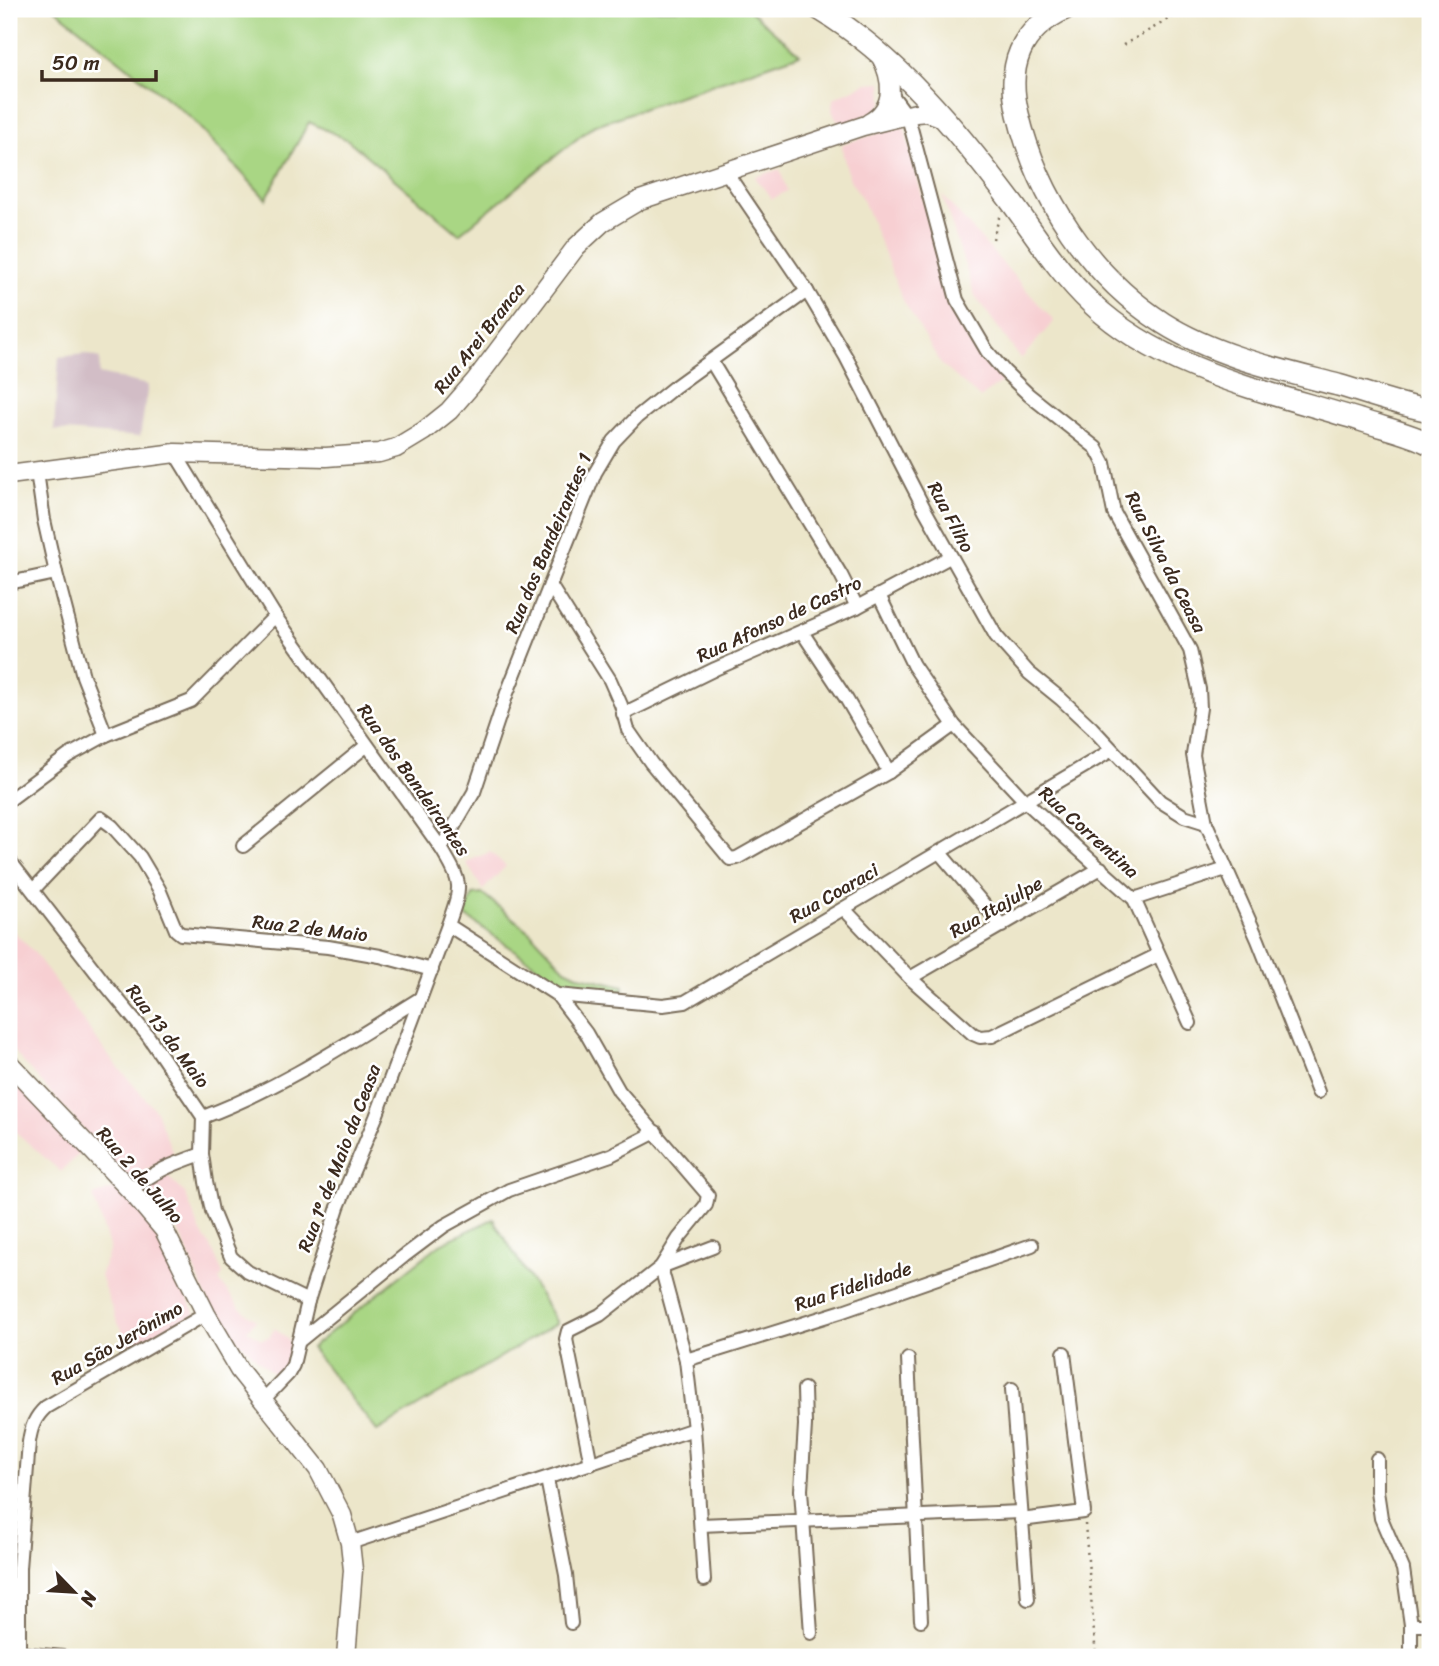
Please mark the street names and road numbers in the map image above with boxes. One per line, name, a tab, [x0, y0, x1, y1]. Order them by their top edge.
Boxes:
street label: Rua Arei Branca	[425, 275, 534, 401]
street label: Rua dos Bandeirantes 1	[495, 447, 601, 639]
street label: Rua Fliho	[918, 475, 984, 559]
street label: Rua Silva da Ceasa	[1116, 485, 1216, 639]
street label: Rua Afonso de Castro	[691, 566, 867, 672]
street label: Rua dos Bandeirantes	[349, 697, 479, 864]
street label: Rua Correntina	[1031, 777, 1147, 887]
street label: Rua Coaraci	[783, 854, 886, 932]
street label: Rua Itajulpe	[943, 867, 1049, 947]
street label: Rua 2 de Maio	[250, 905, 370, 951]
street label: Rua 13 da Maio	[118, 977, 218, 1095]
street label: Rua 1º de Maio da Ceasa	[288, 1059, 390, 1257]
street label: Rua 2 de Julho	[88, 1119, 192, 1231]
street label: Rua Fidelidade	[790, 1251, 916, 1320]
street label: Rua São Jerônimo	[45, 1292, 189, 1394]

